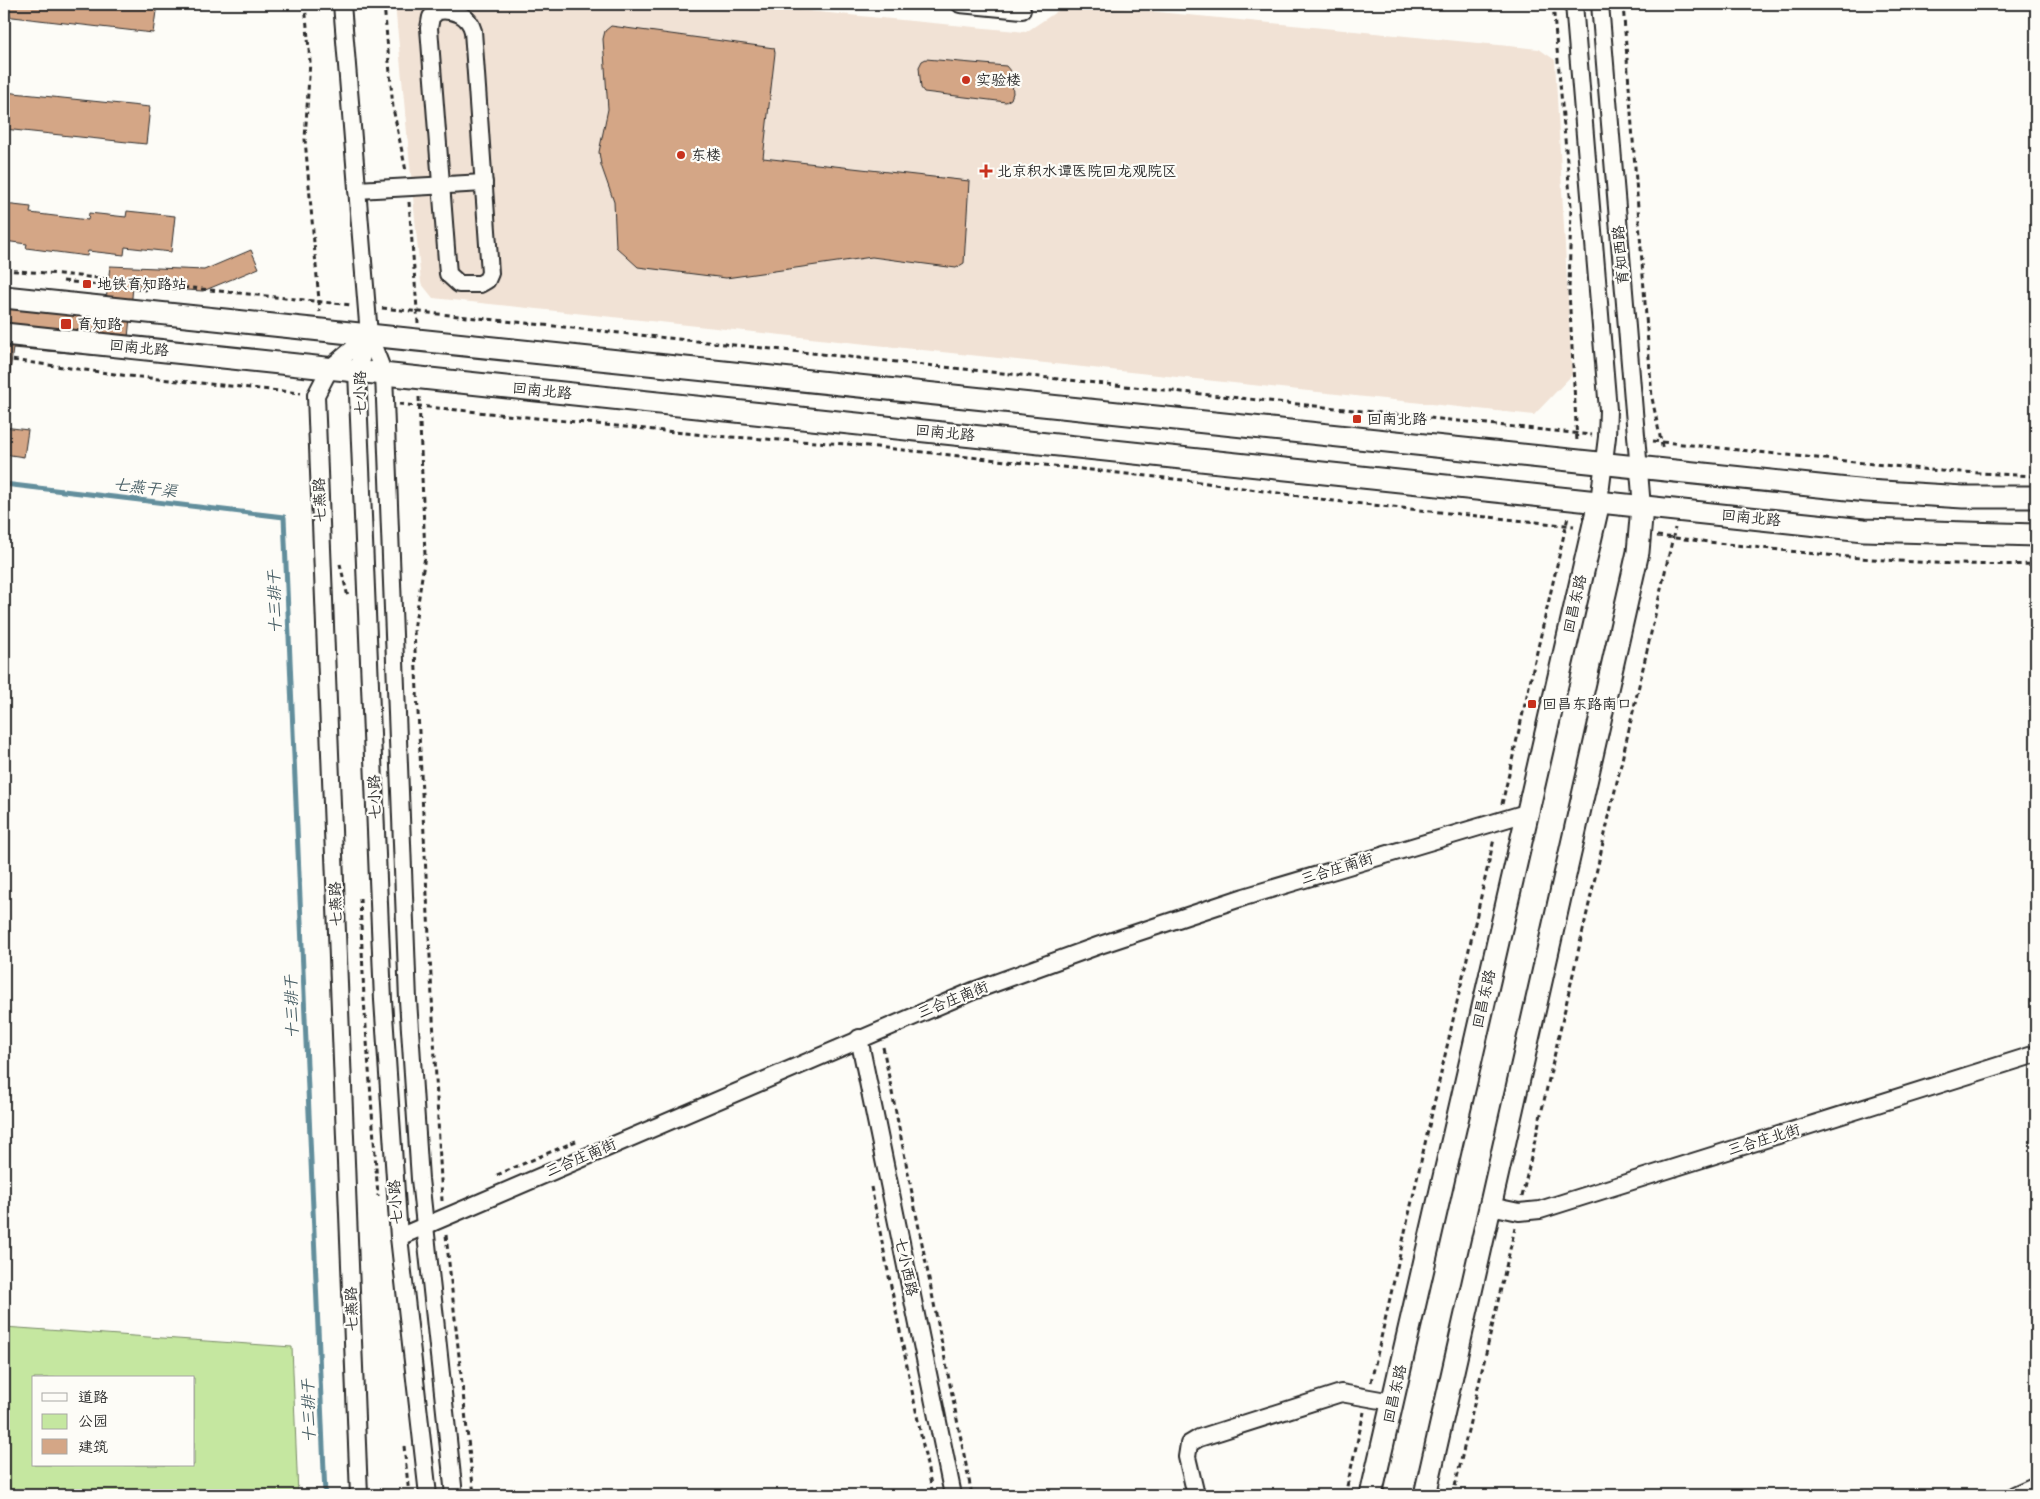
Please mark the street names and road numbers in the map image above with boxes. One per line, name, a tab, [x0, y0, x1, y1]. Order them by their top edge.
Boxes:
street label: 育知西路	[1608, 224, 1634, 286]
street label: 回南北路	[108, 334, 170, 362]
street label: 七小路	[350, 370, 371, 416]
street label: 回南北路	[511, 377, 573, 405]
street label: 回南北路	[914, 419, 976, 447]
street label: 七燕路	[309, 477, 331, 523]
street label: 回南北路	[1720, 504, 1782, 532]
street label: 回昌东路	[1558, 572, 1592, 636]
street label: 七小路	[364, 774, 386, 820]
street label: 三合庄南街	[1298, 848, 1376, 890]
street label: 七燕路	[325, 881, 347, 927]
street label: 回昌东路	[1467, 967, 1501, 1031]
street label: 三合庄南街	[914, 976, 992, 1024]
street label: 三合庄北街	[1725, 1119, 1803, 1161]
street label: 三合庄南街	[542, 1134, 620, 1182]
street label: 七小路	[384, 1179, 408, 1225]
street label: 七小西路	[889, 1235, 923, 1299]
street label: 七燕路	[341, 1286, 363, 1332]
street label: 回昌东路	[1378, 1362, 1412, 1426]

